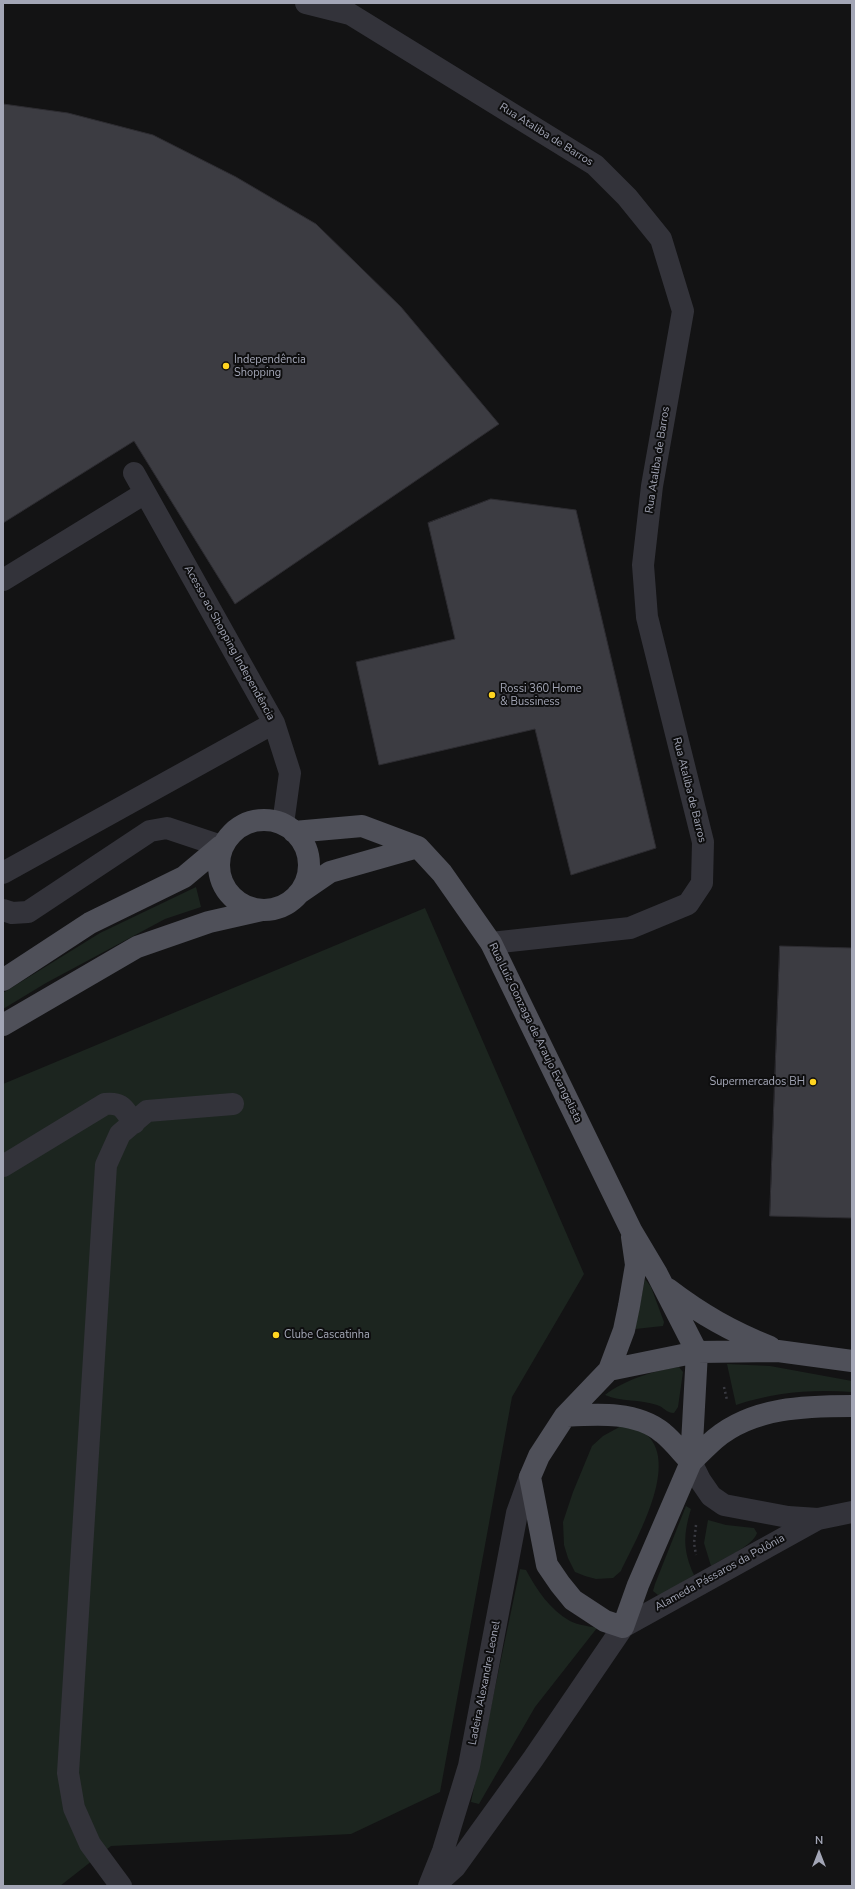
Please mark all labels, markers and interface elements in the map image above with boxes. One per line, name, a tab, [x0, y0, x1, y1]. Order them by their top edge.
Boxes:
street label: Rua Ataliba de Barros	[497, 101, 595, 169]
place label: Independência Shopping	[234, 353, 306, 379]
marker: Independência Shopping	[221, 361, 231, 371]
street label: Rua Ataliba de Barros	[643, 406, 673, 514]
street label: Acesso ao Shopping Independência	[181, 563, 277, 723]
place label: Rossi 360 Home & Bussiness	[500, 682, 582, 708]
marker: Rossi 360 Home & Bussiness	[487, 690, 497, 700]
street label: Rua Ataliba de Barros	[670, 736, 708, 844]
street label: Rua Luiz Gonzaga de Araujo Evangelista	[486, 941, 584, 1125]
place label: Supermercados BH	[709, 1075, 805, 1089]
marker: Supermercados BH	[808, 1077, 818, 1087]
place label: Clube Cascatinha	[284, 1328, 370, 1342]
marker: Clube Cascatinha	[271, 1330, 281, 1340]
street label: Alameda Pássaros da Polônia	[653, 1532, 787, 1614]
street label: Ladeira Alexandre Leonel	[466, 1620, 504, 1746]
north arrow	[799, 1833, 839, 1873]
text: N	[815, 1833, 823, 1848]

